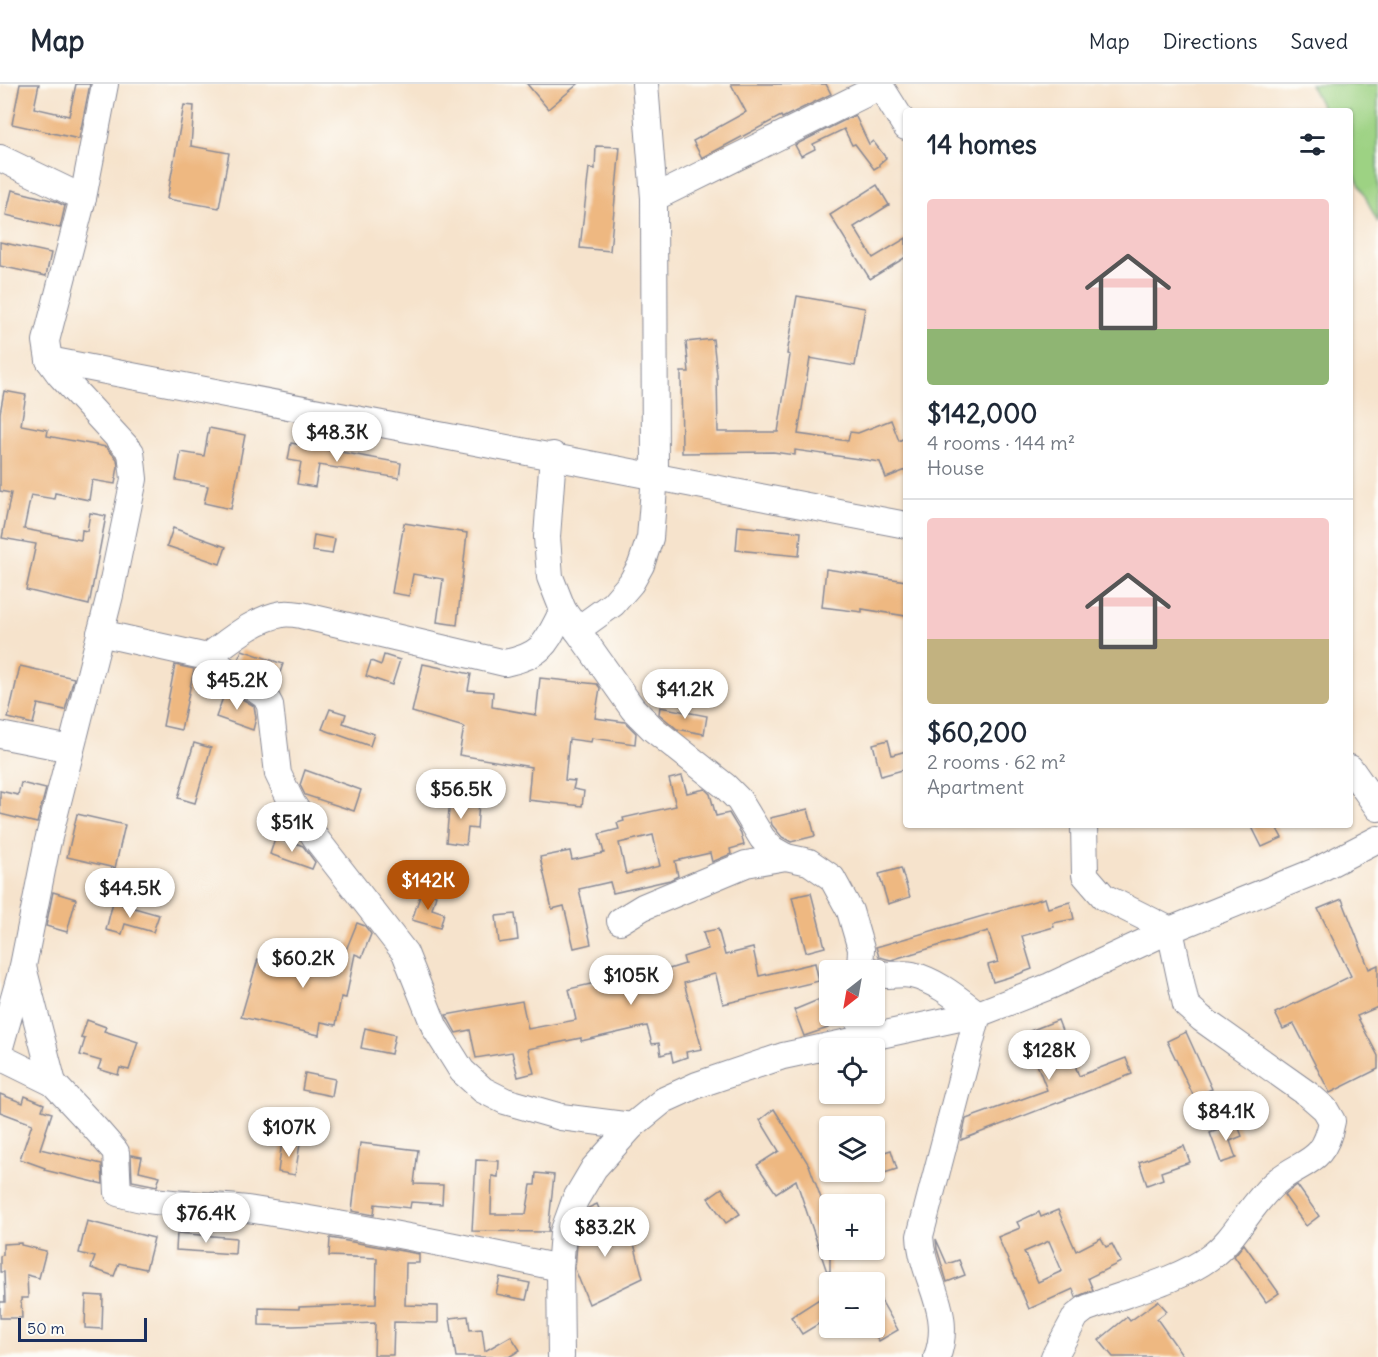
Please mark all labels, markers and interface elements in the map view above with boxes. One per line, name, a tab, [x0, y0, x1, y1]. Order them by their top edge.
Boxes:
text: Map	[30, 23, 84, 59]
text: Map	[1089, 28, 1130, 55]
text: Directions	[1163, 28, 1257, 55]
text: Saved	[1290, 28, 1348, 55]
text: 14 homes	[927, 128, 1037, 161]
icon: filters	[1296, 128, 1329, 161]
icon: home	[1074, 238, 1182, 346]
text: $142,000	[927, 397, 1037, 430]
pin: $48.3K	[288, 412, 386, 463]
text: $48.3K	[306, 419, 368, 444]
text: 4 rooms · 144 m²	[927, 430, 1075, 455]
text: House	[927, 455, 984, 480]
icon: home	[1074, 557, 1182, 665]
pin: $45.2K	[188, 660, 286, 711]
text: $45.2K	[206, 667, 268, 692]
pin: $41.2K	[636, 669, 734, 720]
text: $41.2K	[656, 676, 714, 701]
text: $60,200	[927, 716, 1027, 749]
text: 2 rooms · 62 m²	[927, 749, 1066, 774]
pin: $56.5K	[412, 769, 510, 820]
text: Apartment	[927, 774, 1024, 799]
text: $56.5K	[430, 776, 492, 801]
pin: $51K	[256, 802, 328, 853]
text: $51K	[271, 809, 313, 834]
pin: $142K	[386, 860, 470, 911]
text: $142K	[401, 867, 455, 892]
pin: $44.5K	[81, 868, 179, 919]
text: $44.5K	[99, 875, 161, 900]
pin: $60.2K	[254, 938, 352, 989]
text: $60.2K	[271, 945, 335, 970]
pin: $105K	[589, 955, 673, 1006]
north arrow	[819, 960, 885, 1026]
map controls	[819, 960, 885, 1338]
text: $105K	[603, 962, 659, 987]
pin: $128K	[1007, 1030, 1091, 1081]
text: $128K	[1022, 1037, 1076, 1062]
button: locate	[819, 1038, 885, 1104]
pin: $84.1K	[1177, 1091, 1275, 1142]
text: $84.1K	[1197, 1098, 1255, 1123]
pin: $107K	[247, 1107, 331, 1158]
text: $107K	[262, 1114, 316, 1139]
button: layers	[819, 1116, 885, 1182]
pin: $76.4K	[157, 1193, 255, 1244]
button: +	[819, 1194, 885, 1260]
text: $76.4K	[176, 1200, 236, 1225]
pin: $83.2K	[556, 1207, 654, 1258]
text: $83.2K	[574, 1214, 636, 1239]
button: −	[819, 1272, 885, 1338]
scale bar	[18, 1315, 147, 1342]
text: 50 m	[27, 1318, 65, 1338]

